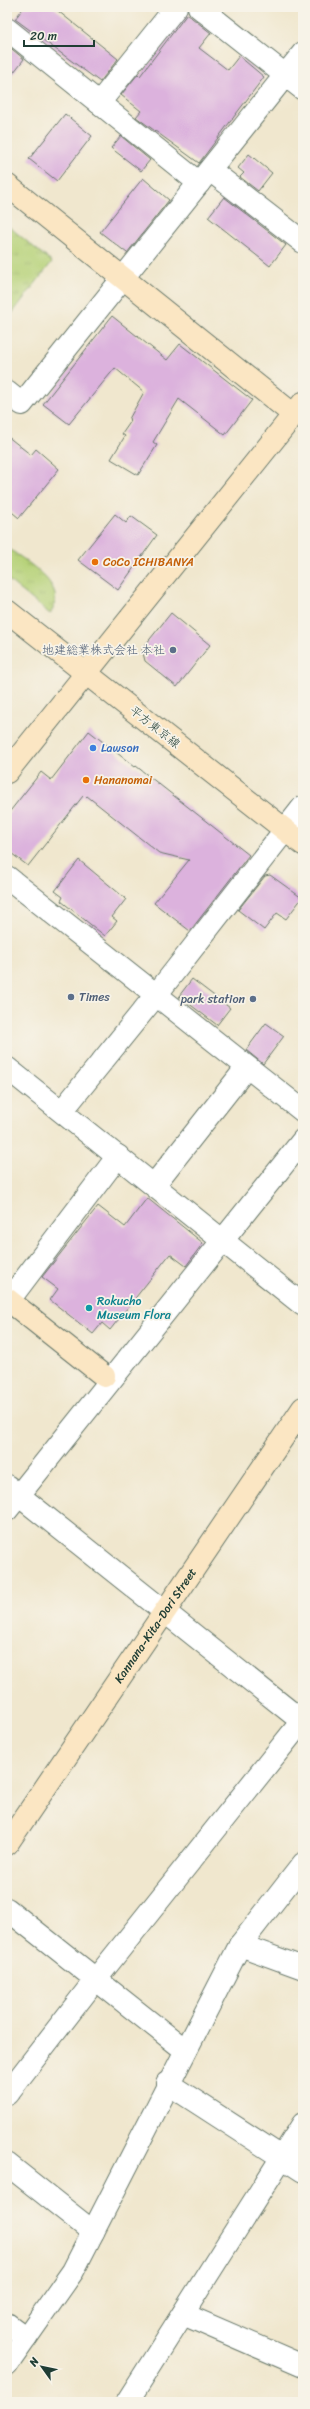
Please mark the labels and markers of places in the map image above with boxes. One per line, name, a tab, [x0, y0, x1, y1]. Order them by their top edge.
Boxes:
place label: CoCo ICHIBANYA	[103, 551, 194, 573]
marker: CoCo ICHIBANYA	[90, 557, 100, 567]
place label: 地建総業株式会社 本社	[42, 639, 165, 661]
marker: 地建総業株式会社 本社	[168, 645, 178, 655]
place label: Lawson	[101, 737, 139, 759]
marker: Lawson	[88, 743, 98, 753]
place label: Hananomai	[94, 769, 153, 791]
marker: Hananomai	[81, 775, 91, 785]
place label: Times	[79, 986, 110, 1008]
place label: park station	[180, 988, 246, 1010]
marker: Times	[66, 992, 76, 1002]
marker: park station	[248, 994, 258, 1004]
place label: Rokucho Museum Flora	[97, 1290, 172, 1326]
marker: Rokucho Museum Flora	[84, 1303, 94, 1313]

